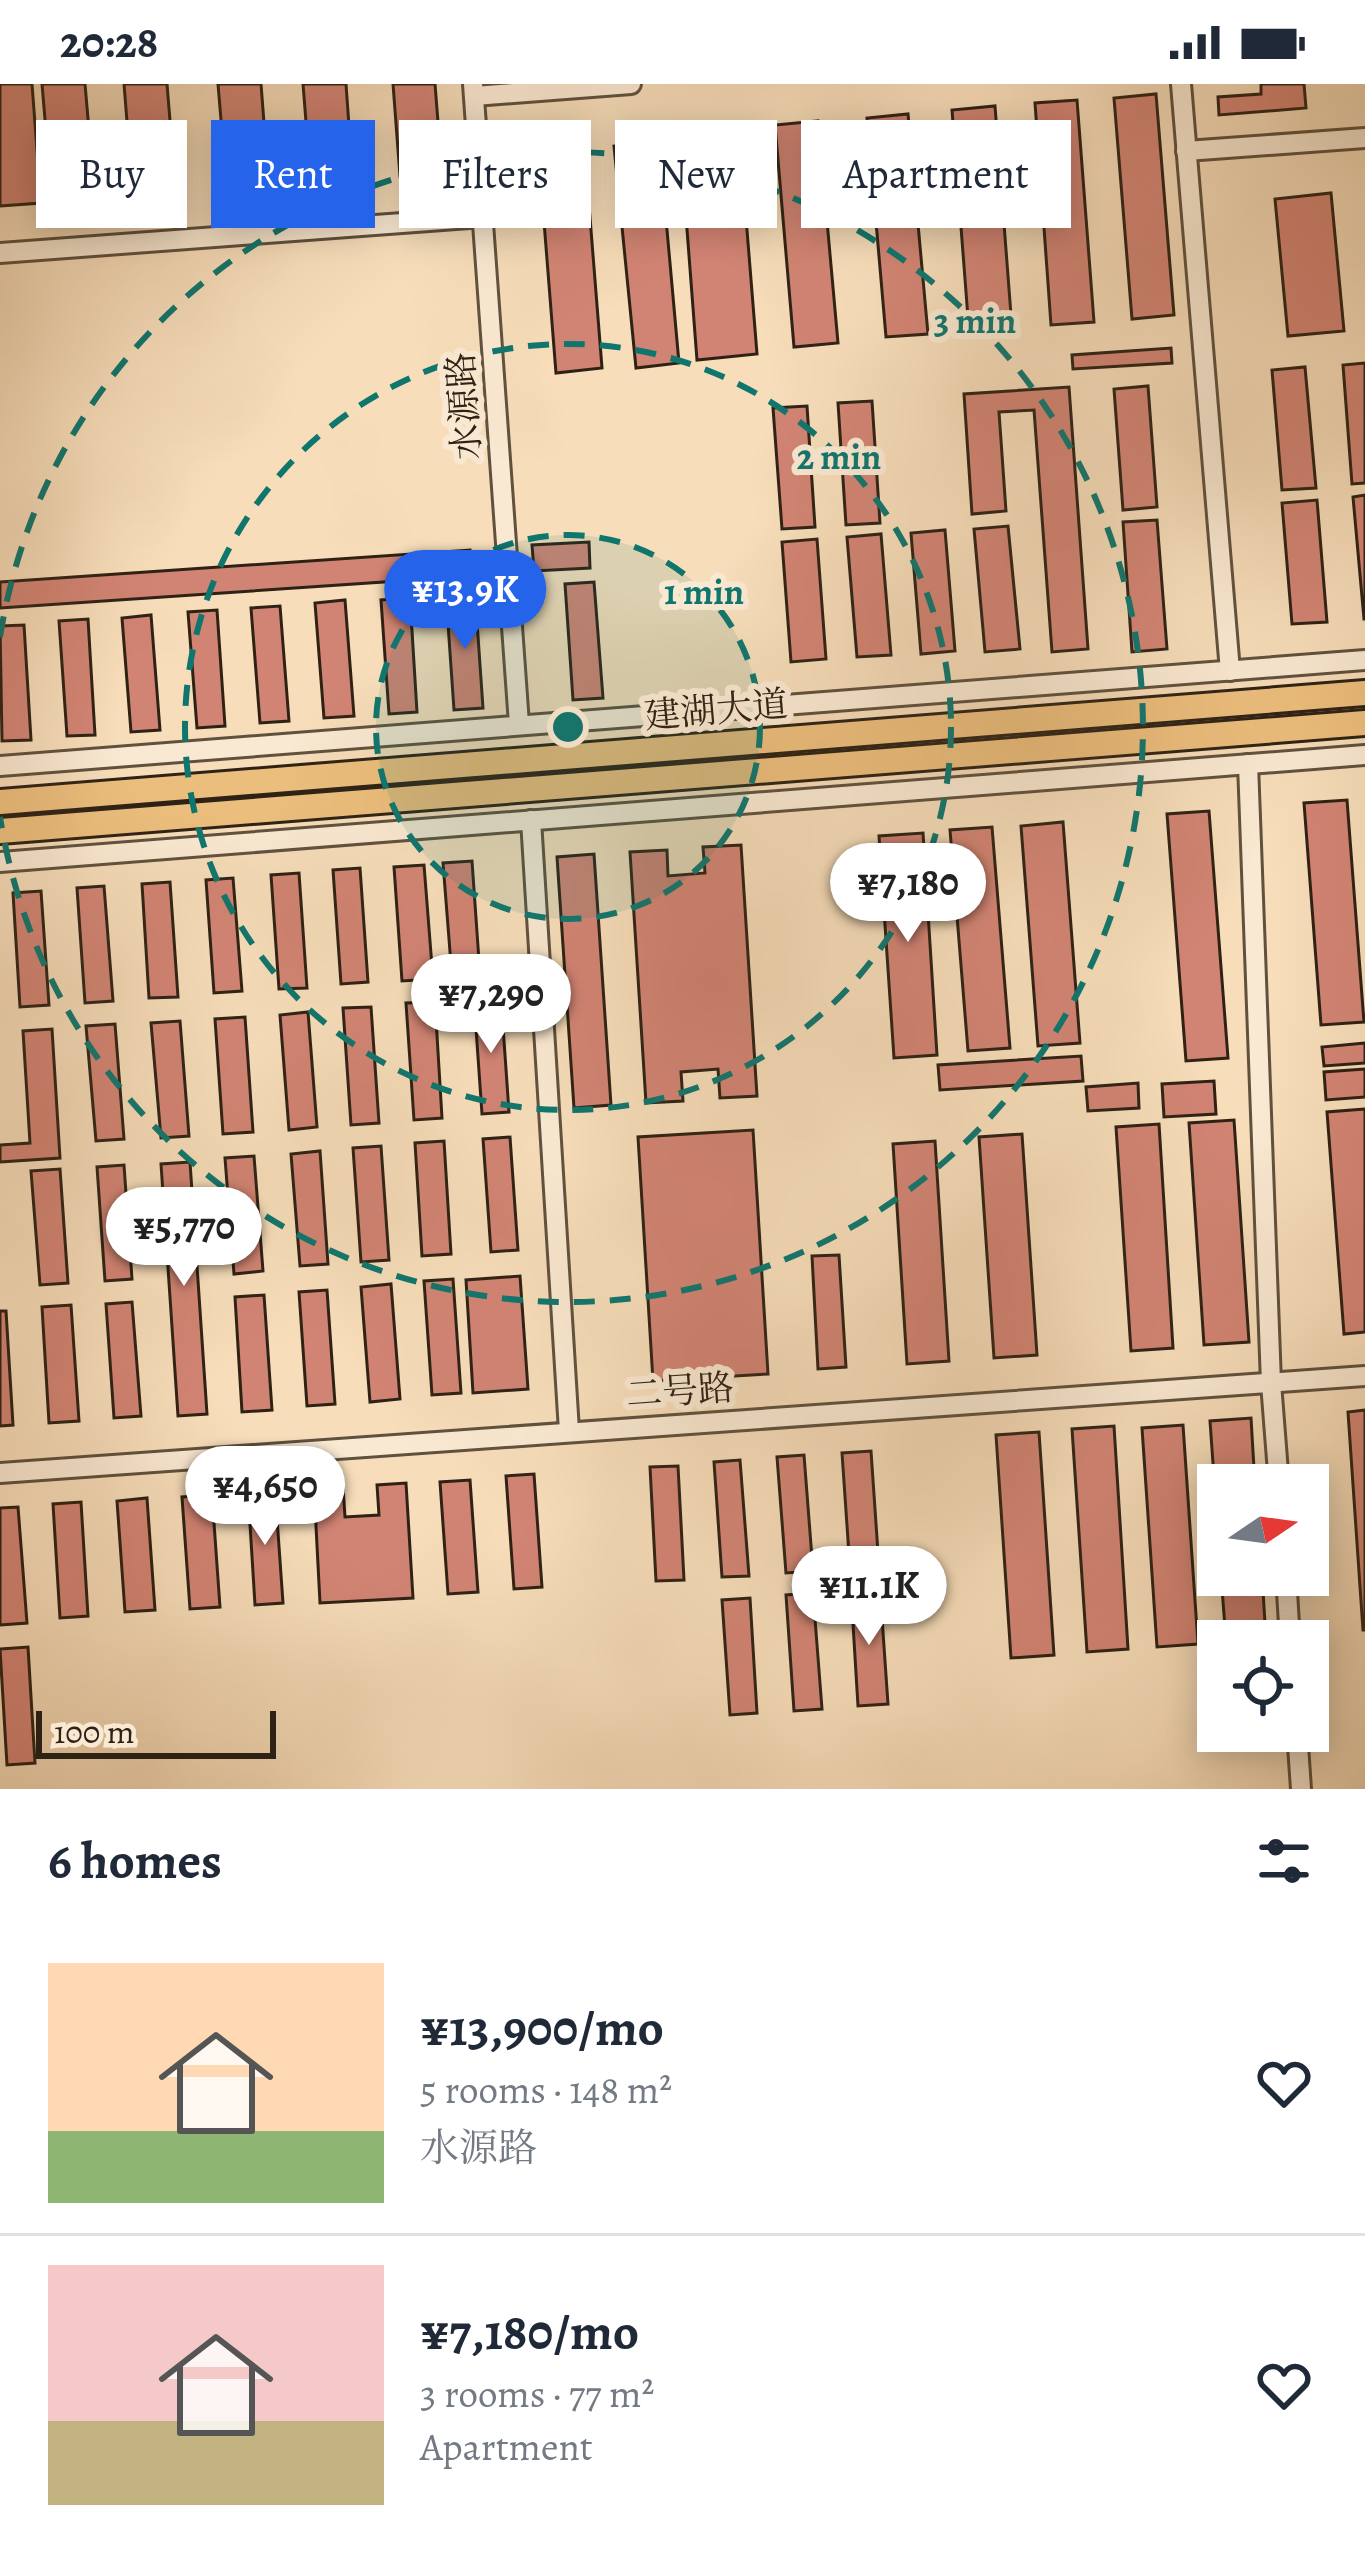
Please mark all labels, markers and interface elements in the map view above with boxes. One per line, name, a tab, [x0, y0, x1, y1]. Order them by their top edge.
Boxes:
text: 20:28	[60, 11, 158, 73]
chip: Buy	[36, 120, 187, 228]
chip: Rent	[211, 120, 375, 228]
chip: Filters	[399, 120, 591, 228]
chip: New	[615, 120, 777, 228]
chip: Apartment	[801, 120, 1071, 228]
text: 3 min	[934, 296, 1016, 345]
street label: 水源路	[435, 350, 492, 462]
text: 2 min	[797, 432, 881, 481]
pin: ¥13.9K	[367, 550, 563, 652]
text: ¥13.9K	[411, 562, 519, 615]
text: 1 min	[664, 567, 744, 616]
street label: 建湖大道	[642, 679, 790, 740]
centre of rings	[547, 706, 589, 748]
pin: ¥7,180	[810, 843, 1006, 945]
text: ¥7,180	[857, 855, 959, 908]
pin: ¥7,290	[393, 954, 589, 1056]
text: ¥7,290	[438, 966, 544, 1019]
pin: ¥5,770	[86, 1187, 282, 1289]
text: ¥5,770	[133, 1199, 235, 1252]
street label: 二号路	[624, 1362, 736, 1419]
pin: ¥4,650	[167, 1446, 363, 1548]
text: ¥4,650	[212, 1458, 318, 1511]
north arrow	[1197, 1464, 1329, 1596]
map controls	[1197, 1464, 1329, 1752]
pin: ¥11.1K	[771, 1546, 967, 1648]
text: ¥11.1K	[819, 1558, 919, 1611]
button: locate	[1197, 1620, 1329, 1752]
scale bar	[36, 1705, 276, 1758]
text: 100 m	[54, 1709, 134, 1754]
text: 6 homes	[48, 1826, 222, 1896]
icon: filters	[1251, 1828, 1317, 1894]
text: ¥13,900/mo	[420, 1993, 664, 2063]
icon: home	[144, 2011, 288, 2155]
icon: heart	[1251, 2050, 1317, 2116]
text: 5 rooms · 148 m²	[420, 2063, 672, 2116]
text: 水源路	[420, 2121, 537, 2174]
text: ¥7,180/mo	[420, 2297, 639, 2367]
icon: home	[144, 2313, 288, 2457]
icon: heart	[1251, 2352, 1317, 2418]
text: 3 rooms · 77 m²	[420, 2367, 654, 2420]
text: Apartment	[420, 2420, 593, 2473]

